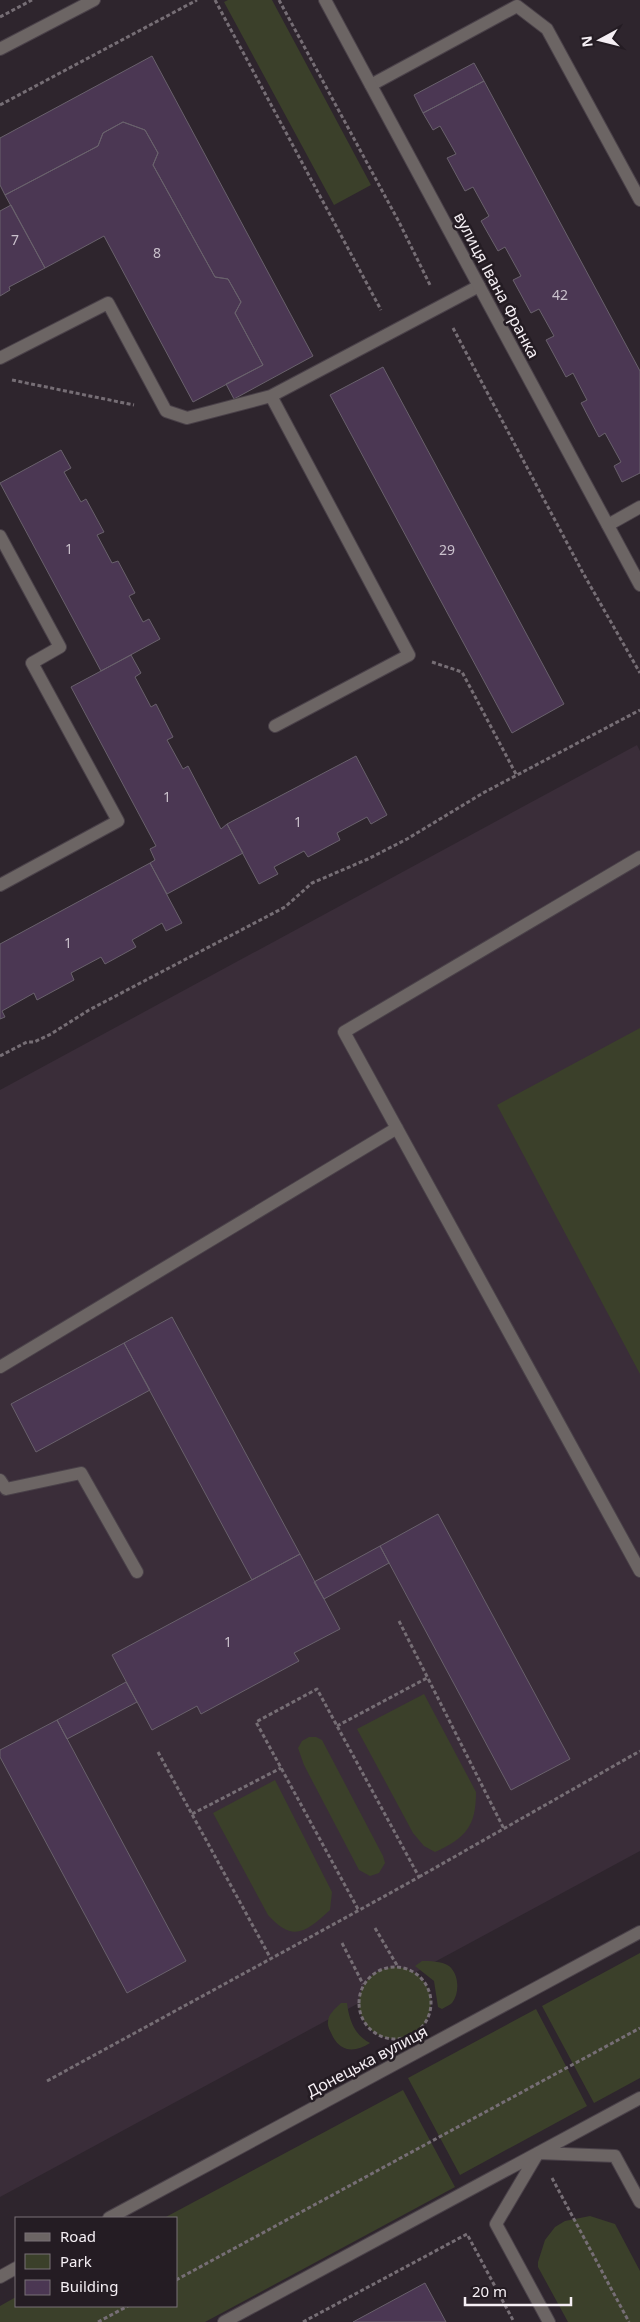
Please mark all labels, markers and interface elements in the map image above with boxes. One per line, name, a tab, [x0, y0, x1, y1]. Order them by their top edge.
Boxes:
north arrow	[575, 15, 625, 65]
text: N	[576, 35, 597, 48]
street label: вулиця Івана Франка	[449, 208, 545, 362]
house number: 7	[11, 230, 19, 249]
house number: 8	[153, 243, 161, 262]
house number: 42	[552, 285, 568, 304]
house number: 1	[65, 539, 73, 558]
house number: 29	[439, 540, 455, 559]
house number: 1	[163, 787, 171, 806]
house number: 1	[294, 812, 302, 831]
house number: 1	[64, 933, 72, 952]
house number: 1	[224, 1632, 232, 1651]
street label: Донецька вулиця	[303, 2020, 431, 2102]
legend	[15, 2217, 178, 2307]
text: Road	[60, 2226, 96, 2246]
text: Park	[60, 2251, 92, 2271]
scale bar	[465, 2274, 571, 2306]
text: Building	[60, 2276, 118, 2296]
text: 20 m	[472, 2281, 507, 2301]

